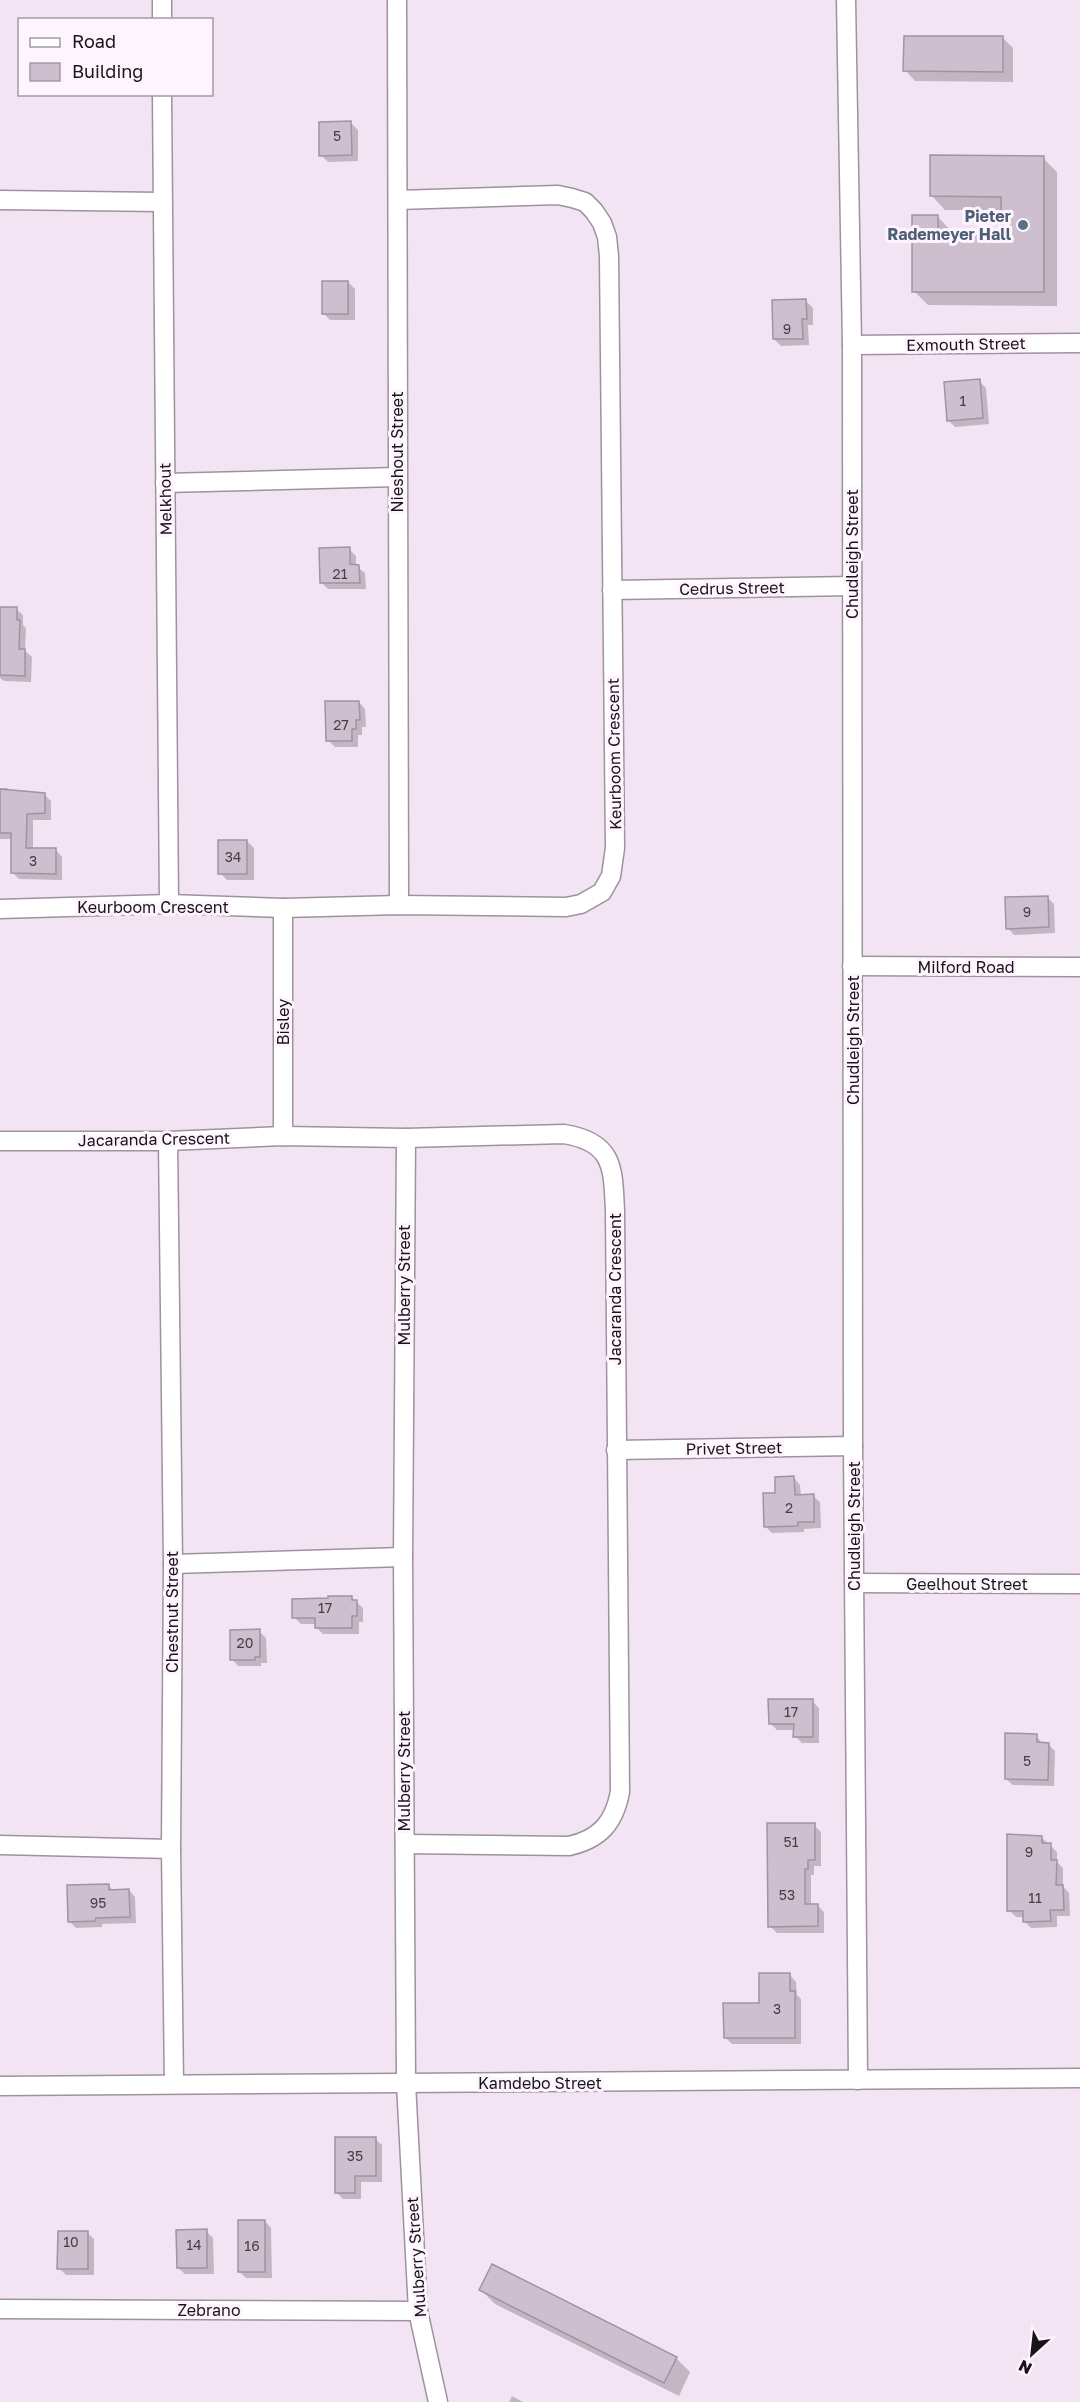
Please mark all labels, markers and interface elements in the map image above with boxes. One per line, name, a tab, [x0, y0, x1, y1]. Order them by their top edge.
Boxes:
legend	[18, 18, 213, 96]
text: Road	[72, 30, 116, 52]
text: Building	[72, 60, 143, 82]
house number: 5	[333, 127, 341, 144]
place label: Pieter Rademeyer Hall	[887, 206, 1012, 244]
marker: Pieter Rademeyer Hall	[1016, 218, 1030, 232]
house number: 9	[783, 320, 791, 337]
street label: Exmouth Street	[906, 333, 1026, 355]
street label: Nieshout Street	[387, 391, 407, 513]
house number: 1	[960, 392, 967, 409]
street label: Melkhout	[154, 462, 176, 536]
street label: Chudleigh Street	[842, 489, 862, 619]
house number: 21	[333, 565, 348, 582]
street label: Cedrus Street	[679, 577, 785, 599]
street label: Keurboom Crescent	[603, 678, 625, 830]
house number: 27	[333, 716, 349, 733]
house number: 34	[225, 848, 241, 865]
house number: 3	[29, 852, 37, 869]
street label: Keurboom Crescent	[77, 897, 229, 917]
house number: 9	[1023, 903, 1031, 920]
street label: Milford Road	[917, 957, 1015, 977]
street label: Chudleigh Street	[843, 975, 863, 1105]
street label: Bisley	[273, 999, 293, 1045]
street label: Jacaranda Crescent	[78, 1128, 230, 1150]
street label: Jacaranda Crescent	[605, 1213, 625, 1365]
street label: Mulberry Street	[394, 1225, 414, 1345]
street label: Privet Street	[685, 1437, 783, 1459]
street label: Chudleigh Street	[844, 1461, 864, 1591]
house number: 2	[785, 1499, 793, 1516]
street label: Chestnut Street	[162, 1551, 182, 1673]
street label: Geelhout Street	[906, 1574, 1028, 1594]
house number: 17	[318, 1599, 332, 1616]
house number: 20	[237, 1634, 253, 1651]
house number: 17	[784, 1703, 798, 1720]
street label: Mulberry Street	[394, 1711, 414, 1831]
house number: 5	[1023, 1752, 1031, 1769]
house number: 51	[784, 1833, 799, 1850]
house number: 9	[1025, 1843, 1033, 1860]
house number: 53	[779, 1886, 795, 1903]
house number: 11	[1028, 1889, 1042, 1906]
house number: 95	[90, 1894, 106, 1911]
house number: 3	[773, 2000, 781, 2017]
street label: Kamdebo Street	[478, 2073, 602, 2093]
house number: 35	[347, 2147, 363, 2164]
street label: Mulberry Street	[402, 2196, 430, 2318]
house number: 10	[63, 2233, 79, 2250]
house number: 14	[186, 2236, 202, 2253]
house number: 16	[244, 2237, 260, 2254]
street label: Zebrano	[178, 2300, 240, 2320]
north arrow	[1002, 2324, 1062, 2384]
text: N	[1015, 2356, 1035, 2379]

